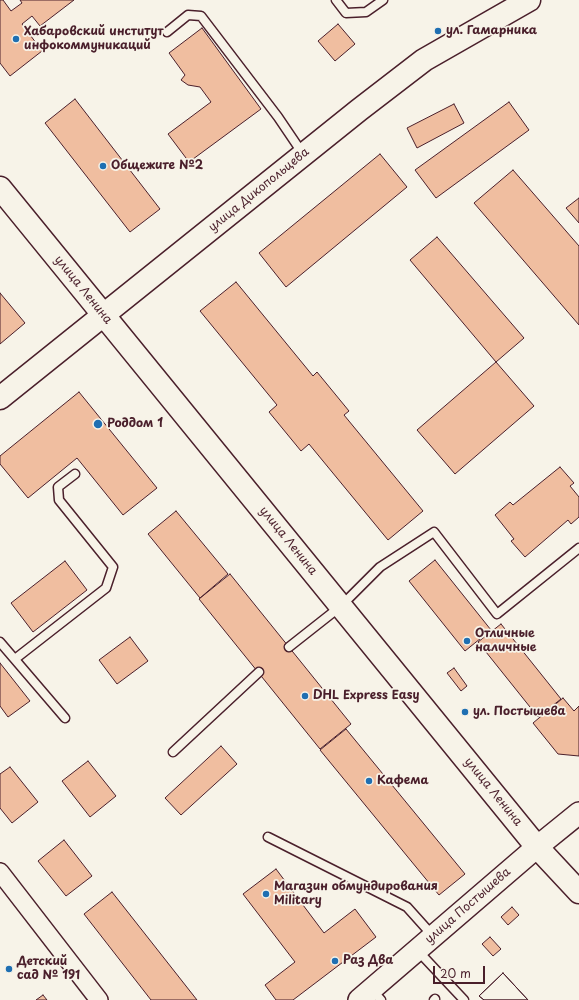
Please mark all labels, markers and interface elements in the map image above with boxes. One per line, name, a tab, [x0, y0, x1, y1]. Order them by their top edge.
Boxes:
place label: ул. Гамарника	[446, 24, 537, 38]
place label: Хабаровский институт инфокоммуникаций	[24, 25, 164, 53]
marker: ул. Гамарника	[433, 26, 443, 36]
marker: Хабаровский институт инфокоммуникаций	[11, 34, 21, 44]
street label: улица Дикопольцева	[206, 145, 312, 235]
place label: Общежите №2	[111, 159, 203, 173]
marker: Общежите №2	[98, 161, 108, 171]
street label: улица Ленина	[51, 253, 115, 327]
place label: Роддом 1	[107, 417, 163, 431]
marker: Роддом 1	[92, 418, 104, 430]
street label: улица Ленина	[256, 504, 320, 578]
place label: Отличные наличные	[475, 627, 536, 655]
marker: Отличные наличные	[462, 636, 472, 646]
place label: DHL Express Easy	[313, 689, 419, 703]
marker: DHL Express Easy	[300, 691, 310, 701]
place label: ул. Постышева	[473, 705, 566, 719]
marker: ул. Постышева	[460, 707, 470, 717]
street label: улица Ленина	[461, 755, 525, 829]
place label: Кафема	[377, 774, 429, 788]
marker: Кафема	[364, 776, 374, 786]
street label: улица Постышева	[422, 865, 514, 947]
place label: Магазин обмундирования Military	[274, 880, 438, 908]
marker: Магазин обмундирования Military	[261, 889, 271, 899]
place label: Раз Два	[343, 954, 393, 968]
place label: Детский сад № 191	[17, 955, 80, 983]
marker: Раз Два	[330, 956, 340, 966]
scale bar	[435, 958, 487, 984]
marker: Детский сад № 191	[4, 964, 14, 974]
text: 20 m	[440, 964, 471, 982]

